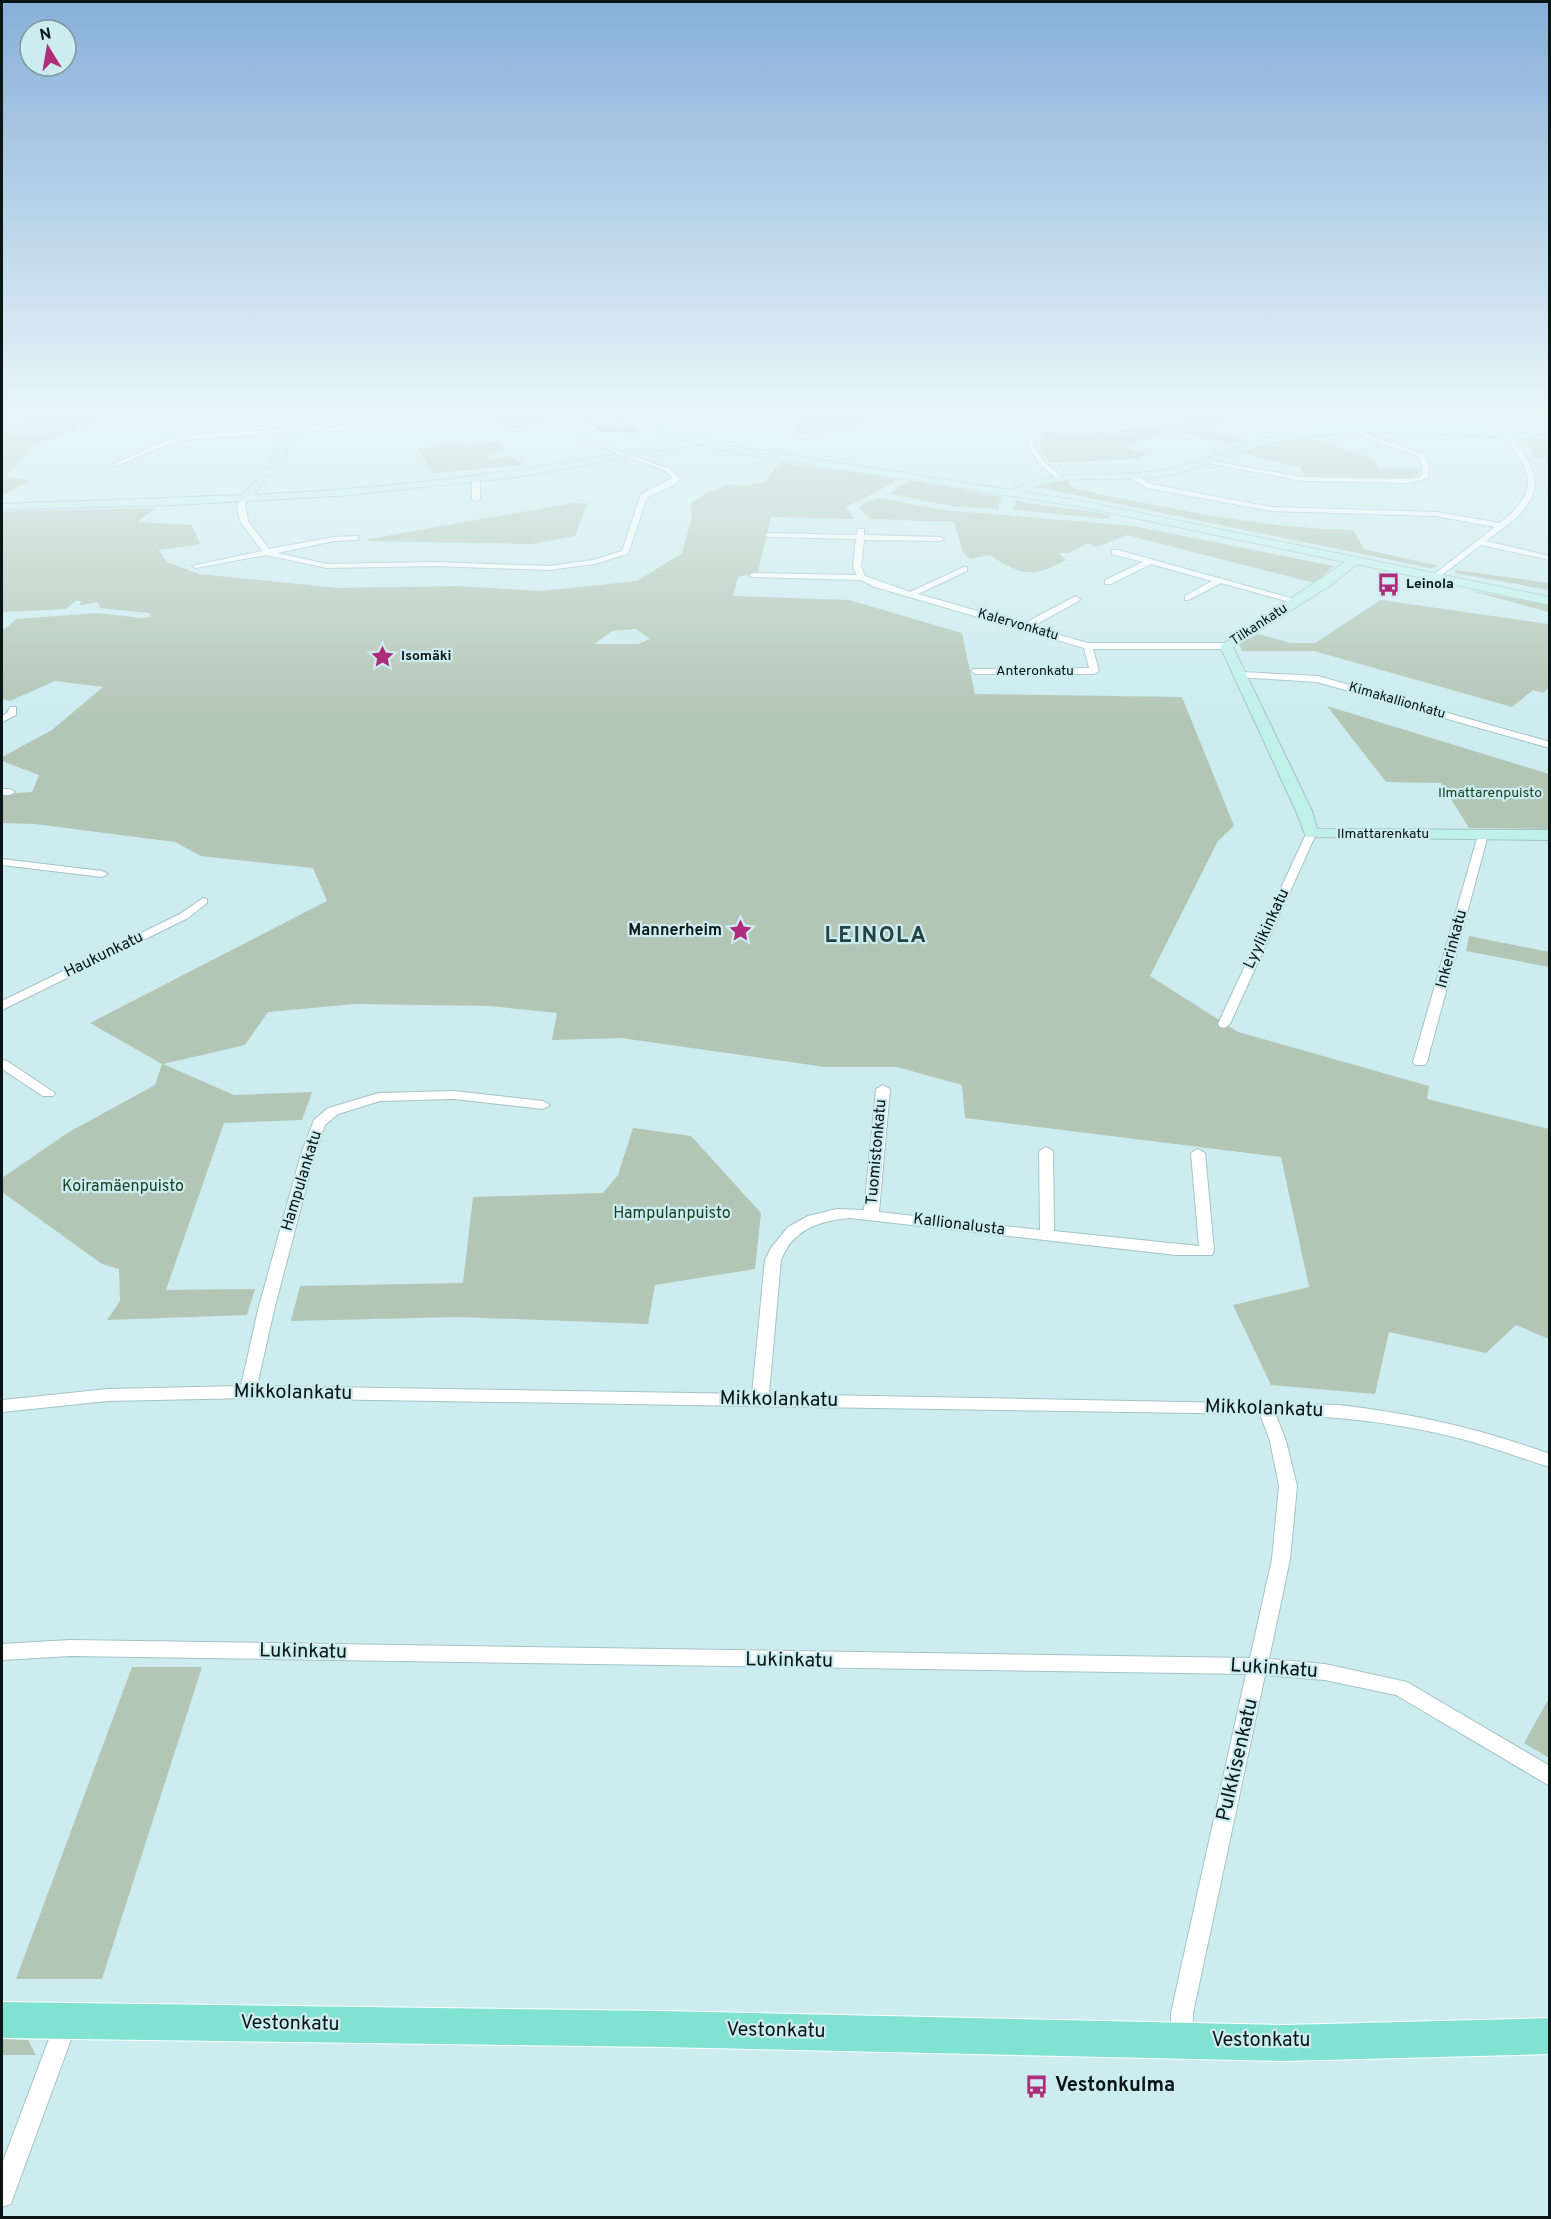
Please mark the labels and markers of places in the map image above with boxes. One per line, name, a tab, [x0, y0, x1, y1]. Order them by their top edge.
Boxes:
bus stop icon: Leinola	[1375, 571, 1401, 597]
place label: Leinola	[1406, 576, 1454, 593]
place icon: Isomäki	[370, 643, 396, 669]
place label: Isomäki	[401, 648, 452, 665]
place icon: Mannerheim	[727, 918, 753, 944]
place label: Mannerheim	[628, 921, 722, 941]
bus stop icon: Vestonkulma	[1024, 2073, 1050, 2099]
place label: Vestonkulma	[1055, 2073, 1175, 2099]

